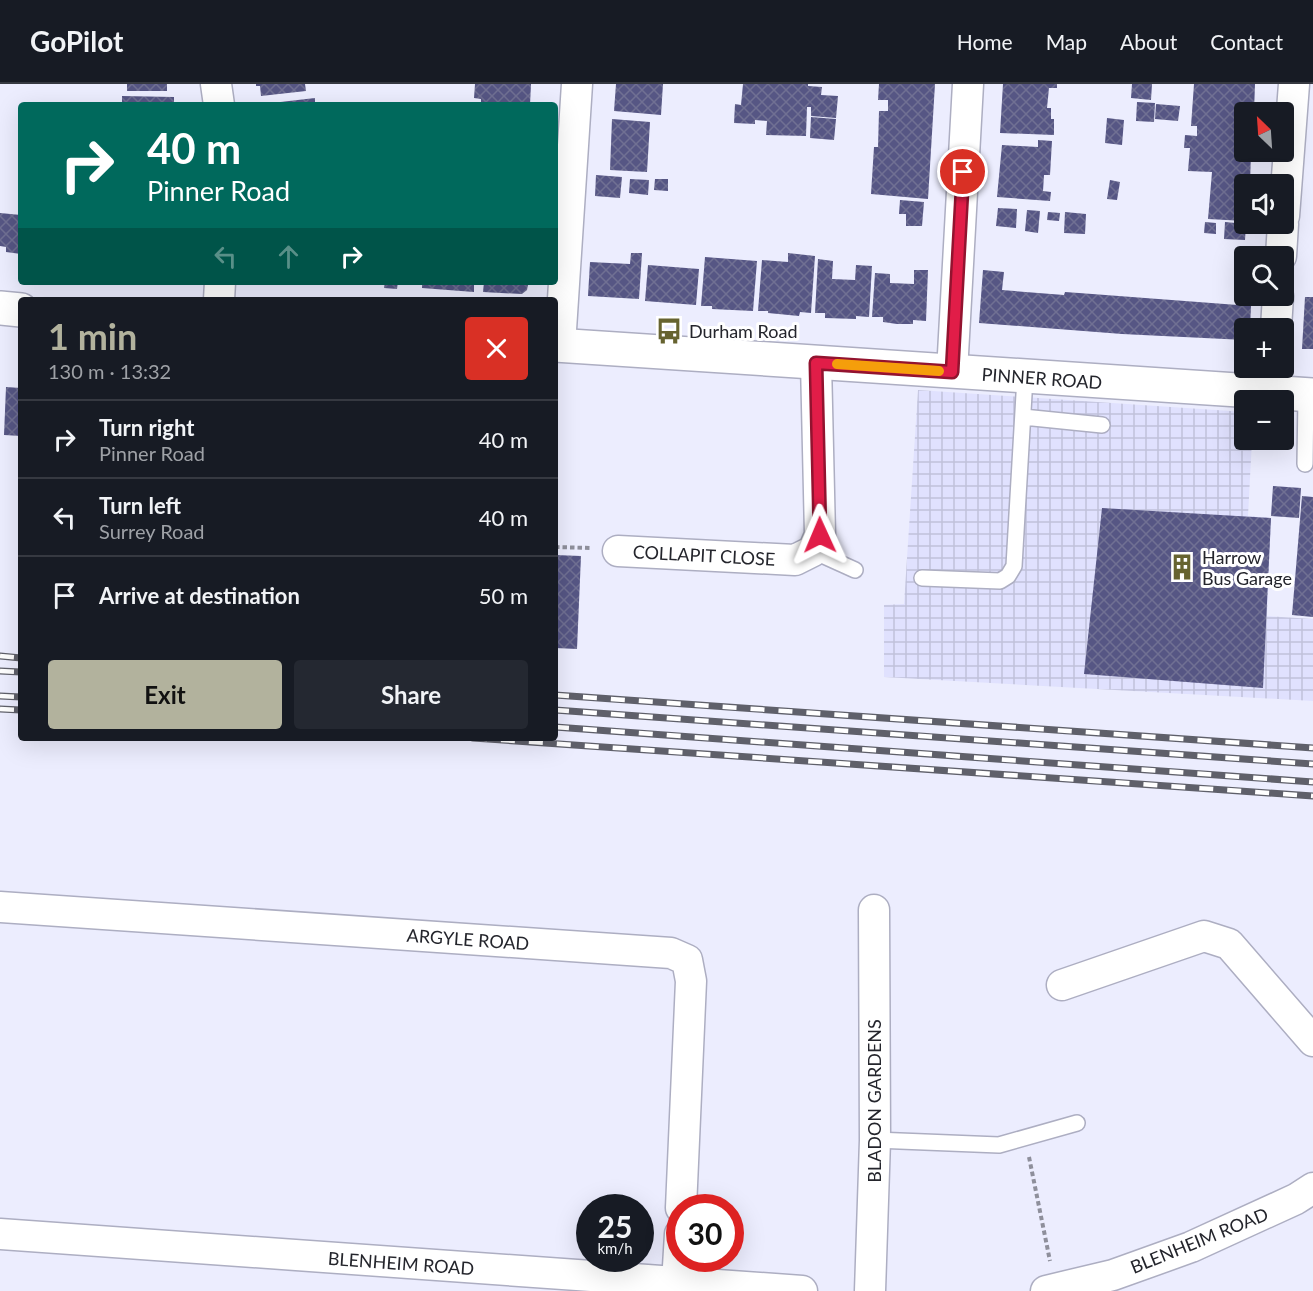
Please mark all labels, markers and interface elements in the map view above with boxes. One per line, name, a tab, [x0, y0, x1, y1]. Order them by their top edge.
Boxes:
text: GoPilot	[30, 24, 123, 58]
text: Home	[957, 29, 1013, 54]
text: Map	[1046, 29, 1087, 54]
text: About	[1120, 29, 1177, 54]
text: Contact	[1210, 29, 1283, 54]
north arrow	[1234, 102, 1294, 162]
map controls	[1234, 102, 1294, 450]
text: 40 m	[147, 123, 241, 173]
icon: right	[48, 126, 126, 204]
pin	[937, 146, 988, 197]
icon: arrive	[946, 155, 979, 188]
text: Pinner Road	[147, 174, 290, 207]
button: sound	[1234, 174, 1294, 234]
icon: left	[209, 240, 242, 273]
icon: ahead	[272, 240, 305, 273]
icon: right	[335, 240, 368, 273]
button: search	[1234, 246, 1294, 306]
text: 1 min	[48, 314, 137, 358]
bus stop icon: Durham Road	[654, 316, 684, 346]
button: close	[465, 317, 528, 380]
button: +	[1234, 318, 1294, 378]
place label: Durham Road	[689, 320, 797, 342]
text: 130 m · 13:32	[48, 359, 171, 383]
street label: PINNER ROAD	[981, 363, 1103, 393]
button: −	[1234, 390, 1294, 450]
text: Turn right	[99, 414, 194, 441]
icon: right	[48, 423, 81, 456]
text: 40 m	[479, 426, 528, 453]
text: Pinner Road	[99, 441, 205, 465]
text: Turn left	[99, 492, 181, 519]
icon: left	[48, 501, 81, 534]
position arrow	[788, 503, 852, 567]
text: 40 m	[479, 504, 528, 531]
text: Surrey Road	[99, 519, 205, 543]
street label: COLLAPIT CLOSE	[632, 540, 776, 570]
place label: Harrow Bus Garage	[1202, 546, 1292, 589]
building icon: Harrow Bus Garage	[1167, 552, 1197, 582]
icon: arrive	[48, 579, 81, 612]
text: Arrive at destination	[99, 582, 300, 609]
text: 50 m	[479, 582, 528, 609]
button: Exit	[48, 660, 282, 729]
button: Share	[294, 660, 528, 729]
street label: ARGYLE ROAD	[406, 924, 530, 954]
street label: BLADON GARDENS	[863, 1019, 885, 1183]
speed limit sign: 30	[666, 1194, 744, 1272]
street label: BLENHEIM ROAD	[1127, 1202, 1271, 1278]
text: 25	[598, 1208, 632, 1244]
text: km/h	[597, 1239, 633, 1257]
street label: BLENHEIM ROAD	[327, 1247, 475, 1279]

